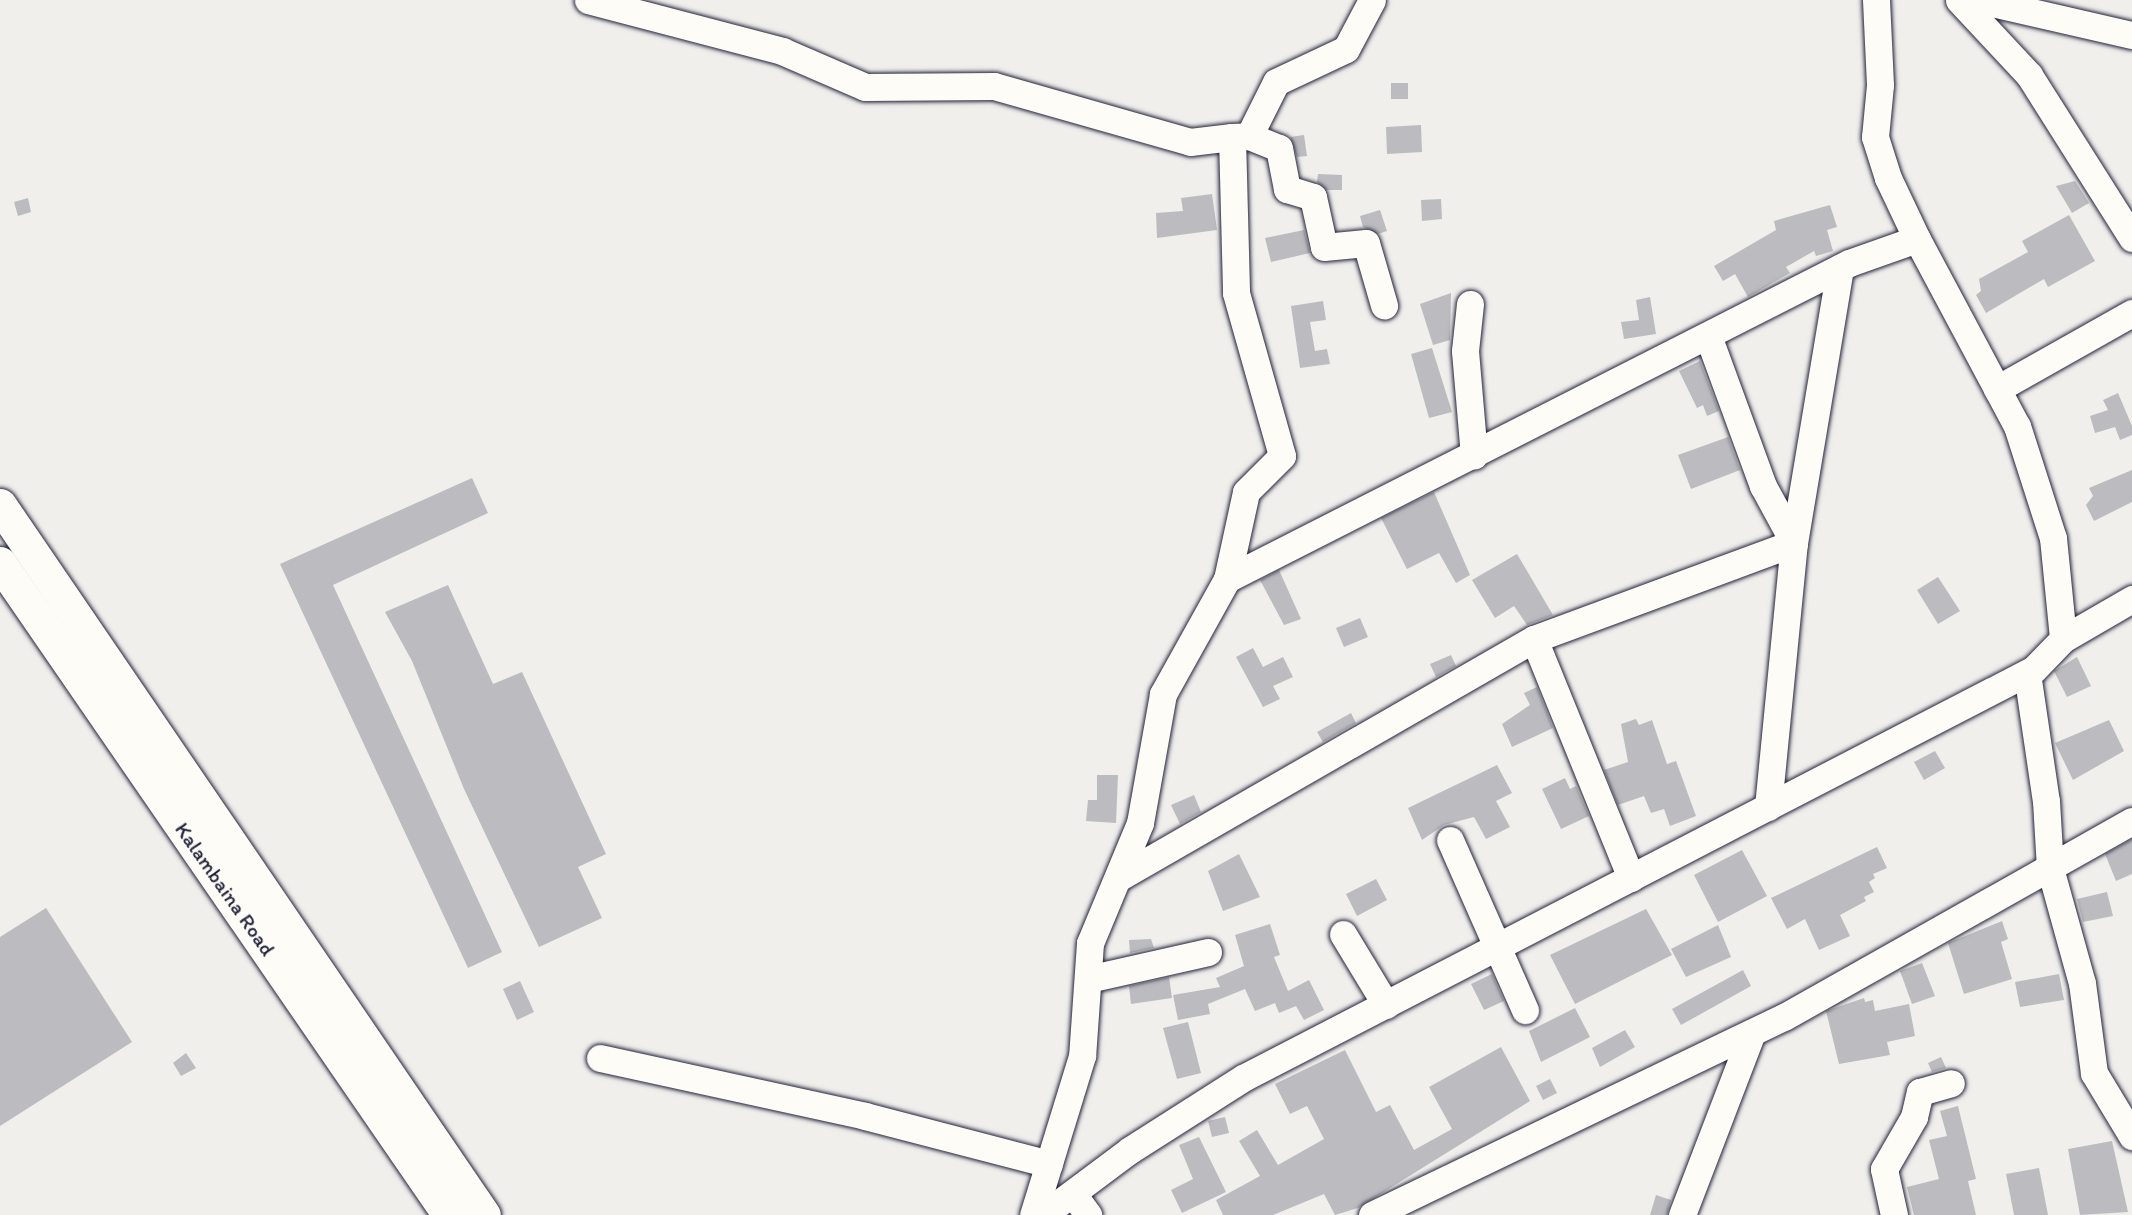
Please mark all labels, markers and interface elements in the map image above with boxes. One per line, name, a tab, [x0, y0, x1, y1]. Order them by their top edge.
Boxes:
street label: Kalambaina Road	[170, 817, 280, 961]

